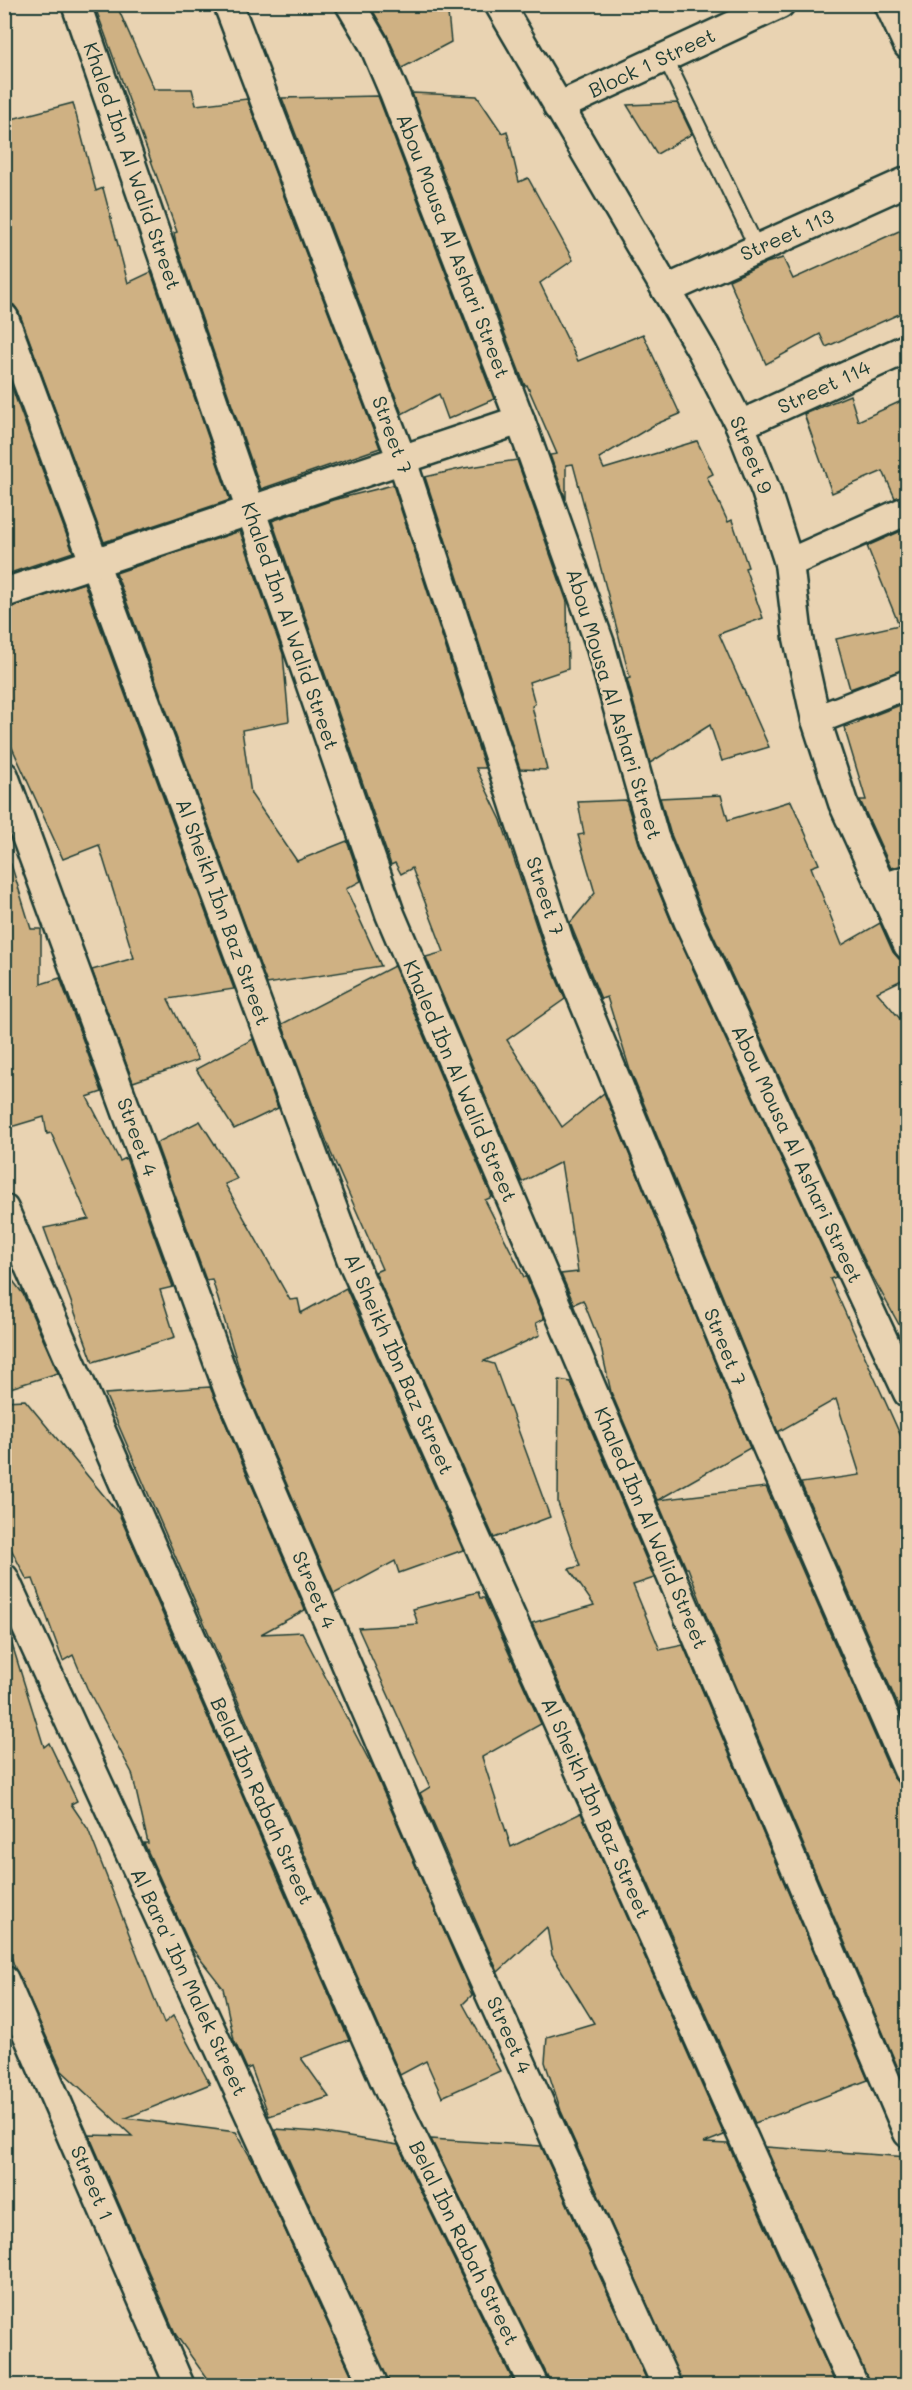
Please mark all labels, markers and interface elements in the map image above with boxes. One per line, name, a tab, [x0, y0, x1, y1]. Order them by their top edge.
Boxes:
street label: Block 1 Street	[584, 21, 719, 103]
street label: Khaled Ibn Al Walid Street	[78, 38, 188, 293]
street label: Abou Mousa Al Ashari Street	[391, 109, 517, 382]
street label: Street 113	[736, 202, 837, 266]
street label: Street 114	[773, 353, 874, 419]
street label: Street 7	[367, 392, 419, 477]
street label: Street 9	[725, 412, 779, 498]
street label: Khaled Ibn Al Walid Street	[236, 498, 346, 753]
street label: Abou Mousa Al Ashari Street	[561, 565, 669, 842]
street label: Al Sheikh Ibn Baz Street	[171, 795, 277, 1029]
street label: Street 7	[521, 853, 571, 938]
street label: Khaled Ibn Al Walid Street	[398, 956, 524, 1206]
street label: Abou Mousa Al Ashari Street	[727, 1020, 869, 1287]
street label: Street 4	[112, 1094, 164, 1180]
street label: Al Sheikh Ibn Baz Street	[339, 1249, 461, 1478]
street label: Street 7	[699, 1304, 753, 1389]
street label: Khaled Ibn Al Walid Street	[589, 1403, 715, 1653]
street label: Street 4	[287, 1547, 343, 1633]
street label: Belal Ibn Rabah Street	[205, 1693, 320, 1908]
street label: Al Sheikh Ibn Baz Street	[536, 1693, 658, 1922]
street label: Al Bara' Ibn Malek Street	[126, 1863, 254, 2100]
street label: Street 4	[481, 1992, 539, 2077]
street label: Belal Ibn Rabah Street	[404, 2136, 526, 2349]
street label: Street 1	[66, 2141, 120, 2224]

